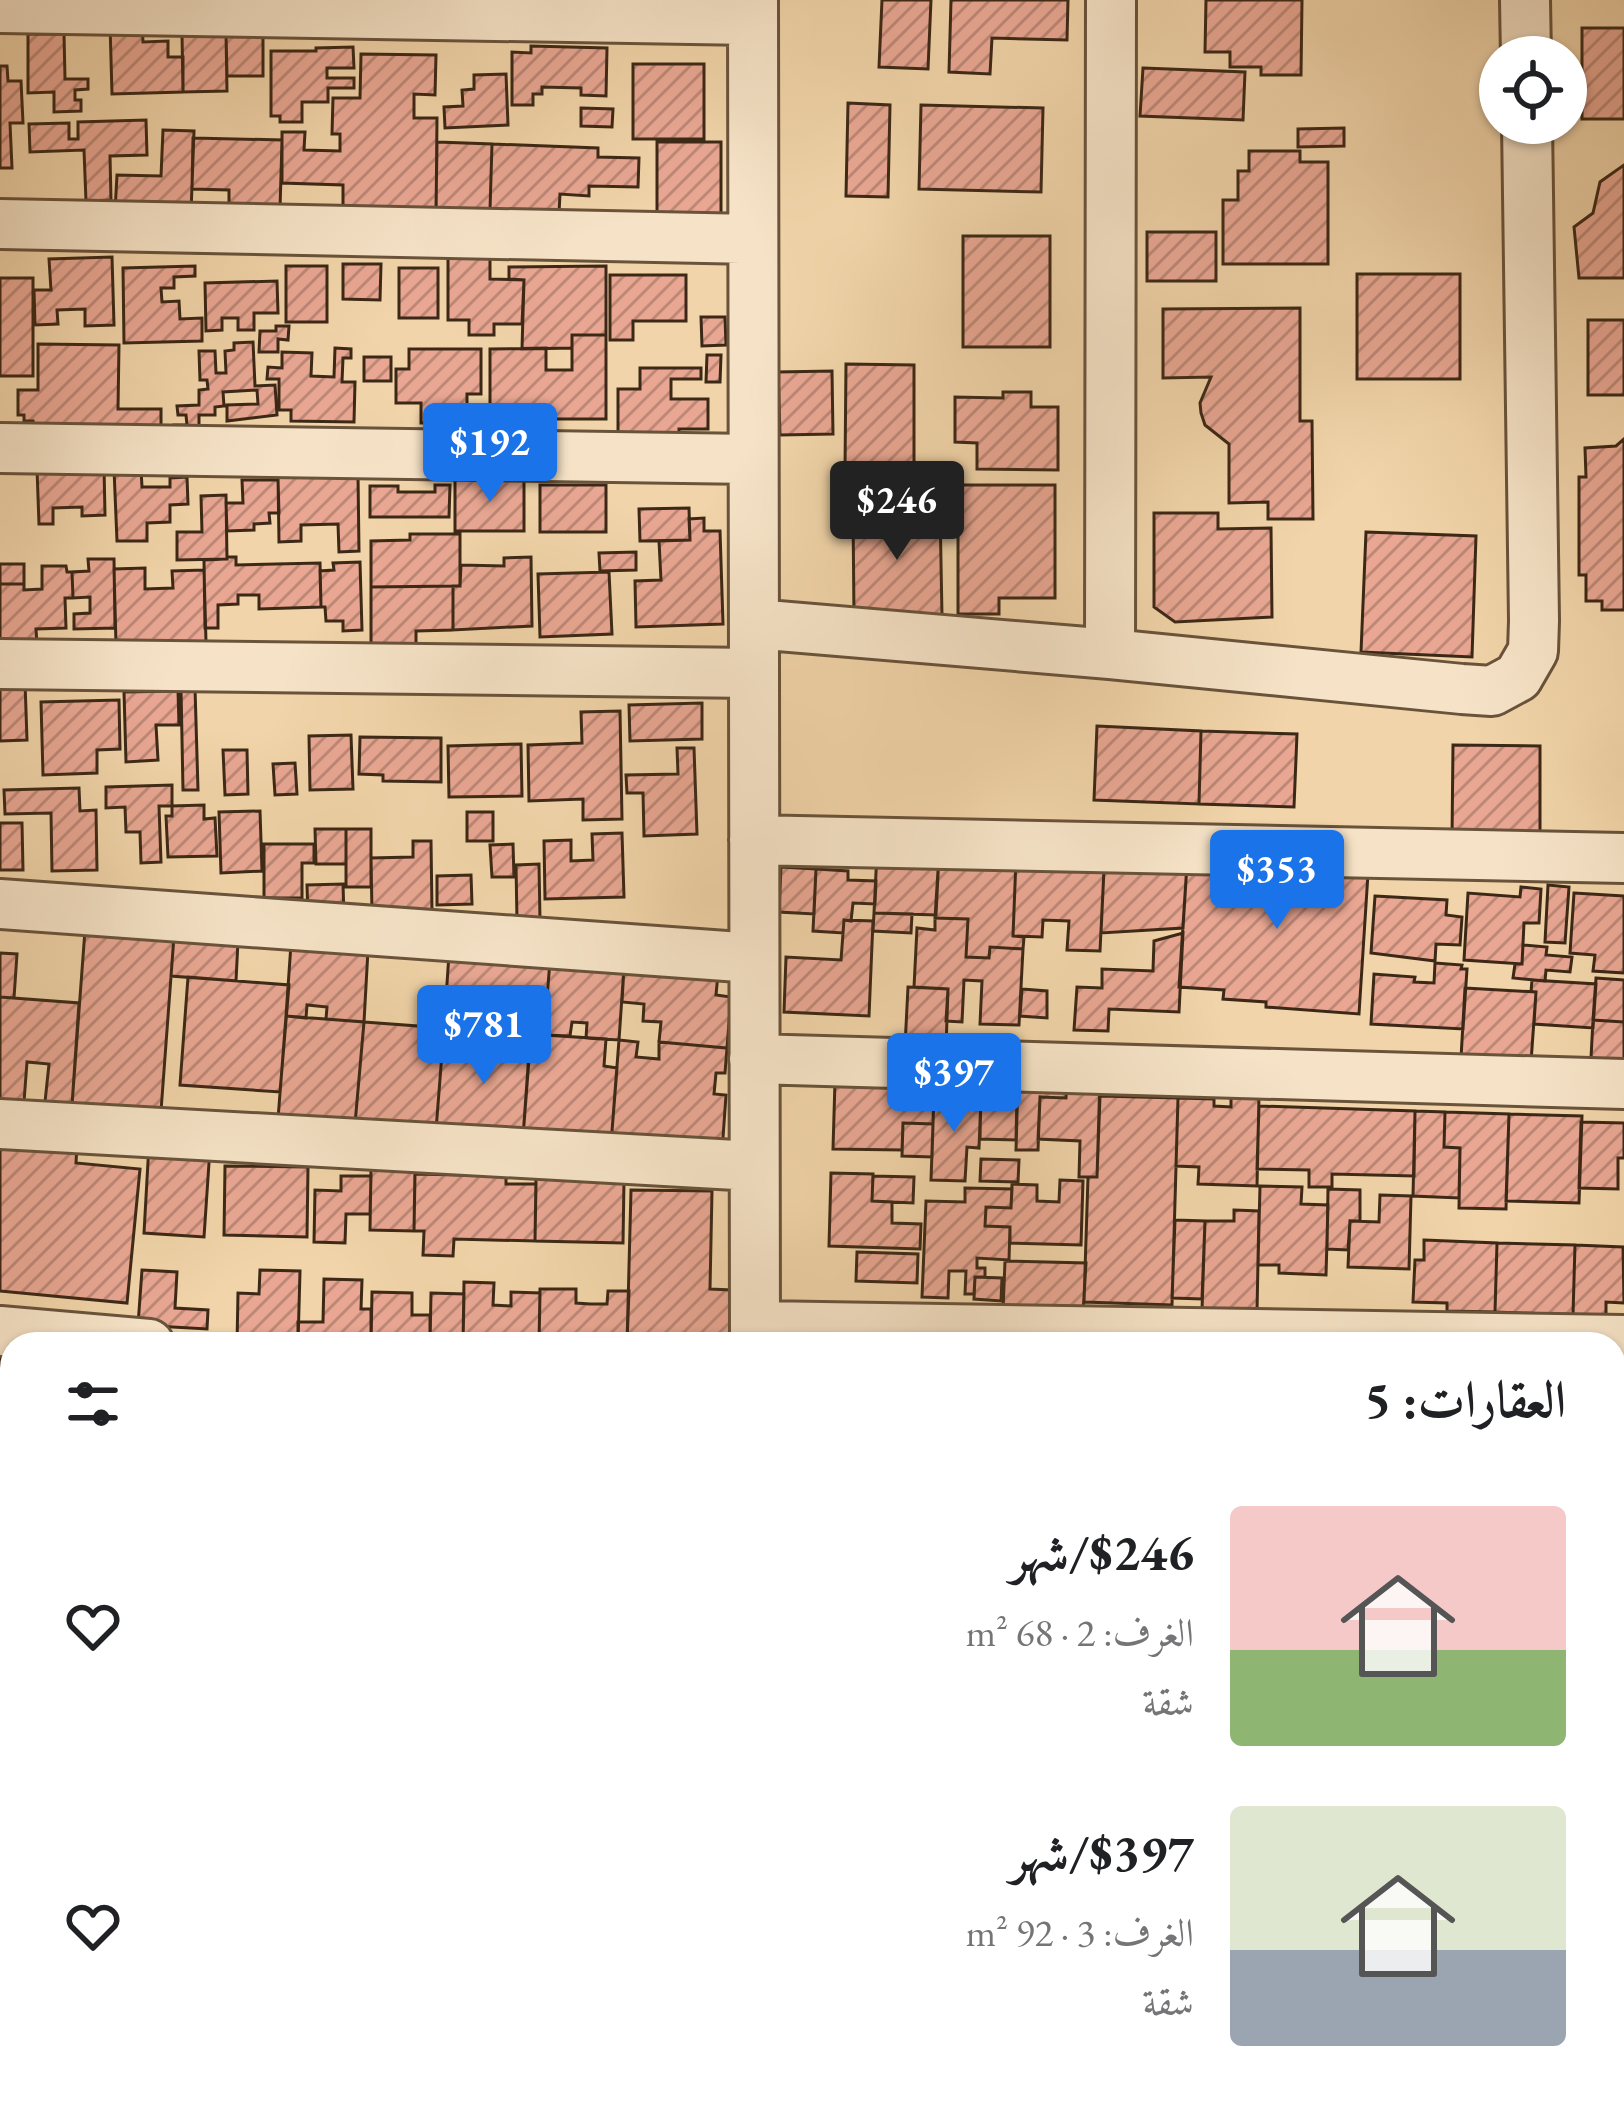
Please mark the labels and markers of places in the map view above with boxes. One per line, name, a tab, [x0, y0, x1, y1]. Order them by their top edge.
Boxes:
pin: $192	[419, 403, 561, 505]
pin: $246	[826, 461, 968, 563]
pin: $353	[1206, 830, 1348, 932]
pin: $781	[413, 985, 555, 1087]
pin: $397	[883, 1033, 1025, 1135]

